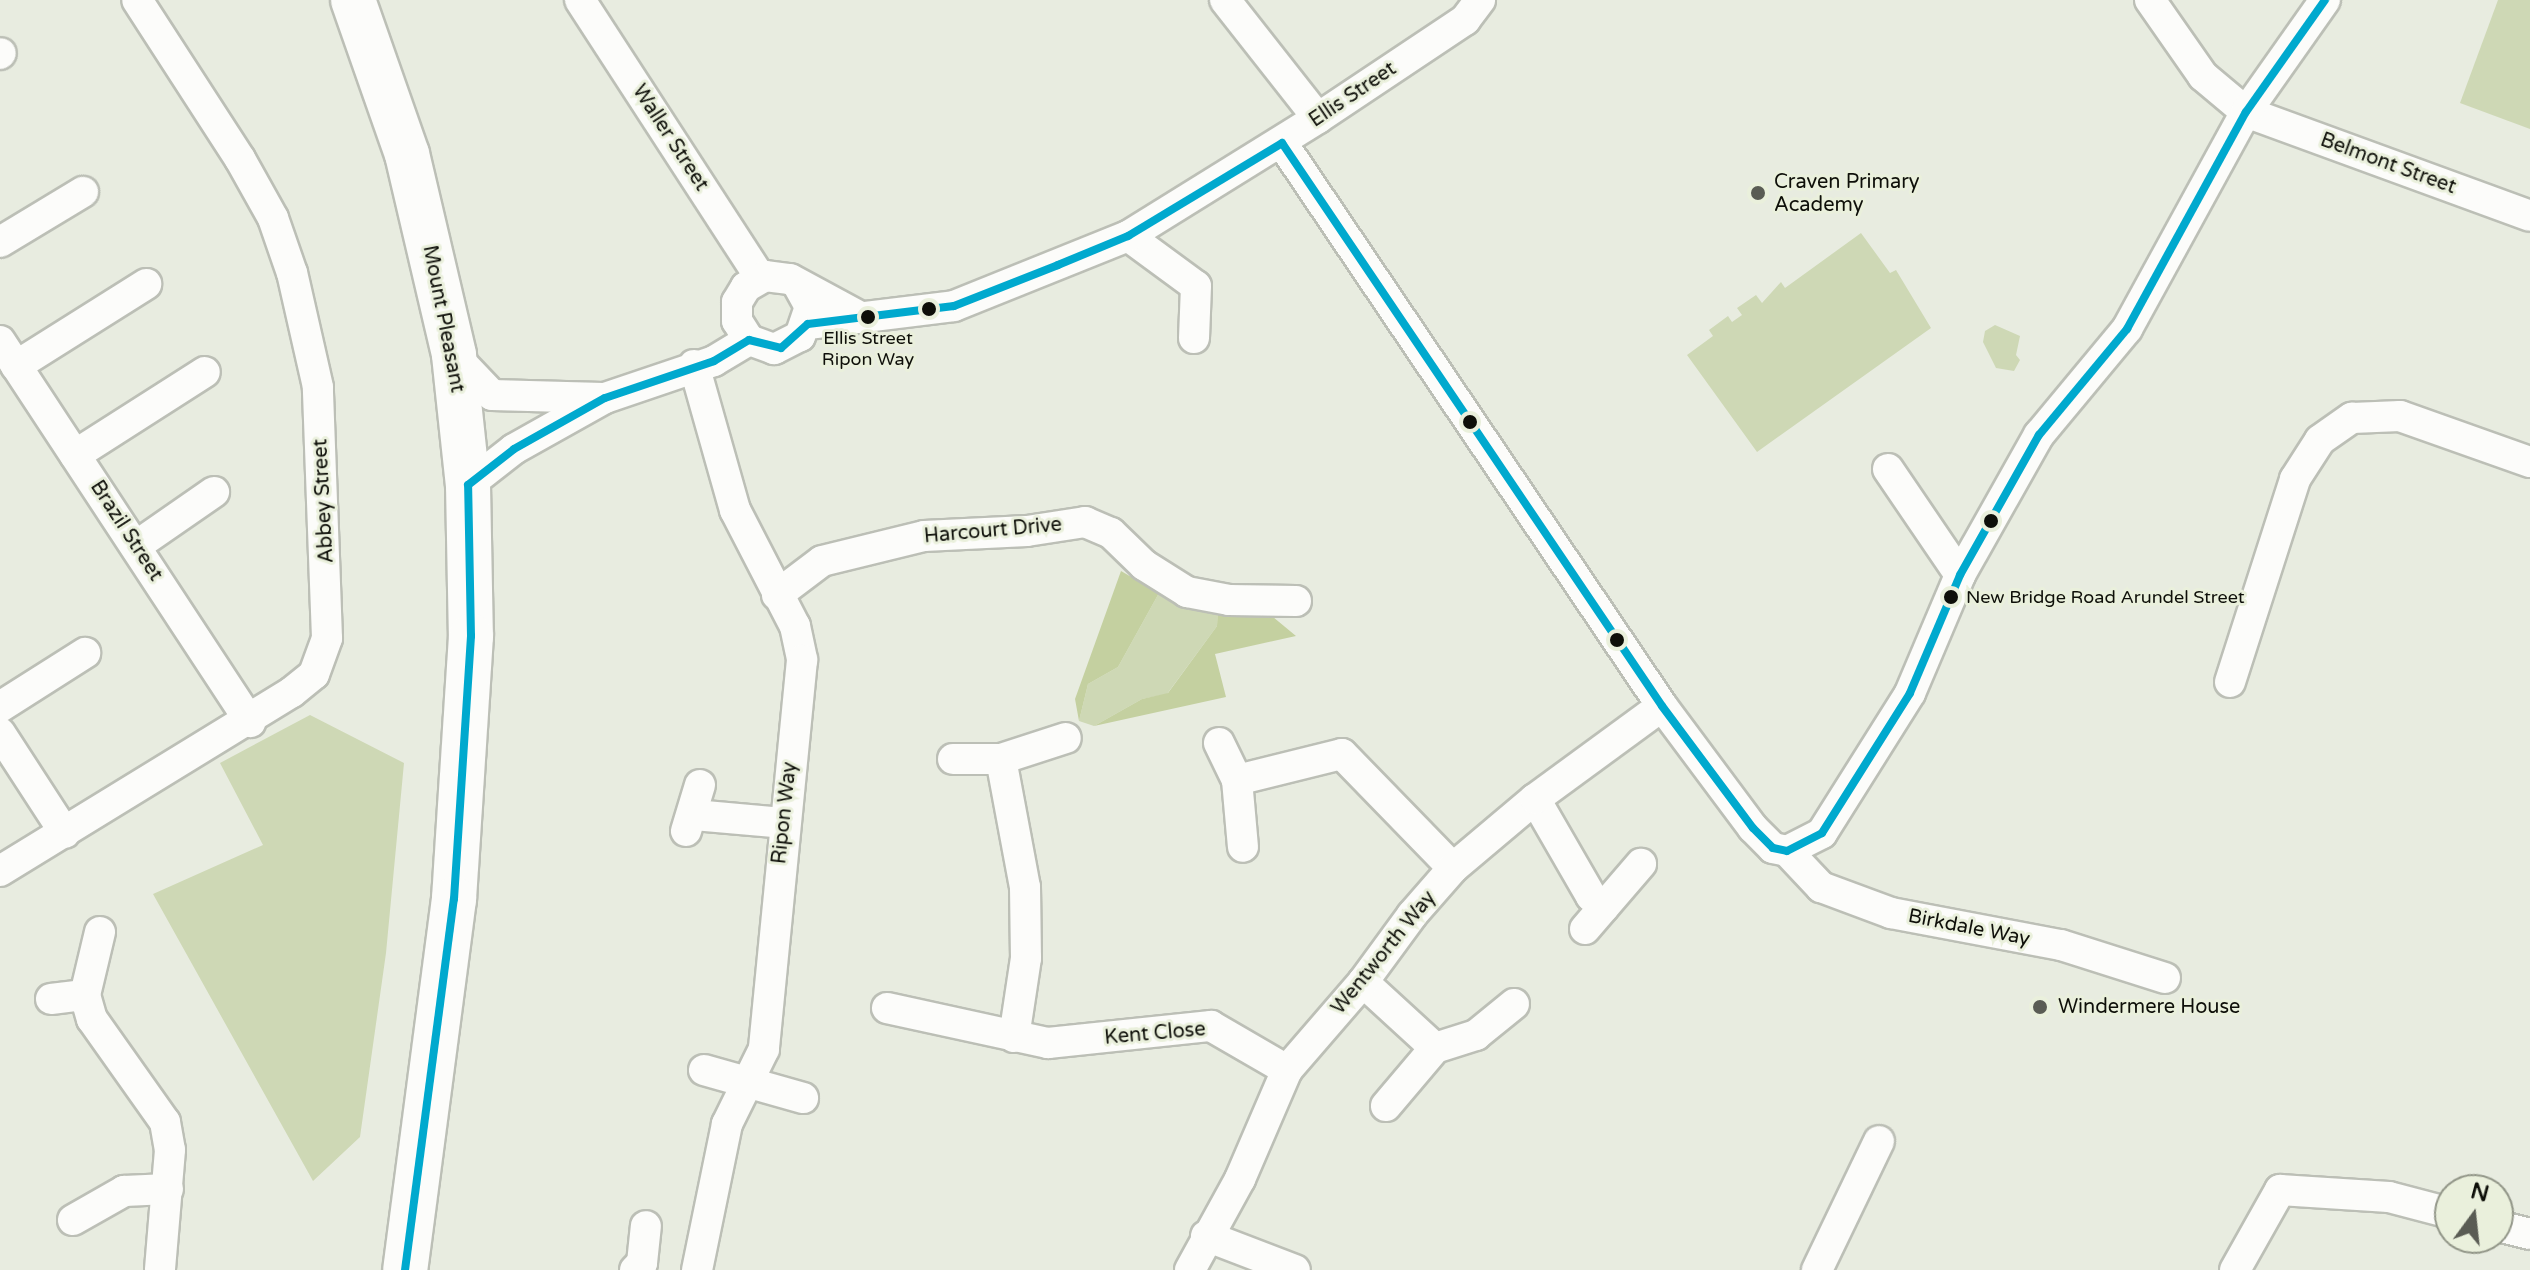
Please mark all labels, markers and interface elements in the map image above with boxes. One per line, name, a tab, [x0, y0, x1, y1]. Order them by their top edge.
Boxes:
street label: Ellis Street	[1305, 57, 1401, 133]
street label: Waller Street	[627, 80, 713, 196]
street label: Belmont Street	[2317, 128, 2459, 200]
place label: Craven Primary Academy	[1774, 170, 1920, 217]
marker: Craven Primary Academy	[1749, 184, 1767, 202]
street label: Mount Pleasant	[417, 243, 469, 395]
unlabelled marker	[921, 301, 937, 317]
marker: Ellis Street Ripon Way	[860, 309, 876, 325]
place label: Ellis Street Ripon Way	[822, 328, 914, 370]
unlabelled marker	[1462, 414, 1478, 430]
street label: Abbey Street	[309, 438, 339, 564]
street label: Brazil Street	[85, 476, 167, 586]
street label: Harcourt Drive	[923, 513, 1063, 549]
unlabelled marker	[1983, 513, 1999, 529]
place label: New Bridge Road Arundel Street	[1966, 586, 2245, 608]
marker: New Bridge Road Arundel Street	[1943, 589, 1959, 605]
unlabelled marker	[1609, 632, 1625, 648]
street label: Ripon Way	[768, 761, 802, 865]
street label: Wentworth Way	[1327, 886, 1441, 1020]
street label: Birkdale Way	[1906, 904, 2032, 952]
place label: Windermere House	[2058, 995, 2240, 1019]
marker: Windermere House	[2029, 996, 2051, 1018]
street label: Kent Close	[1103, 1018, 1207, 1050]
north arrow	[2434, 1174, 2514, 1254]
text: N	[2468, 1178, 2492, 1208]

